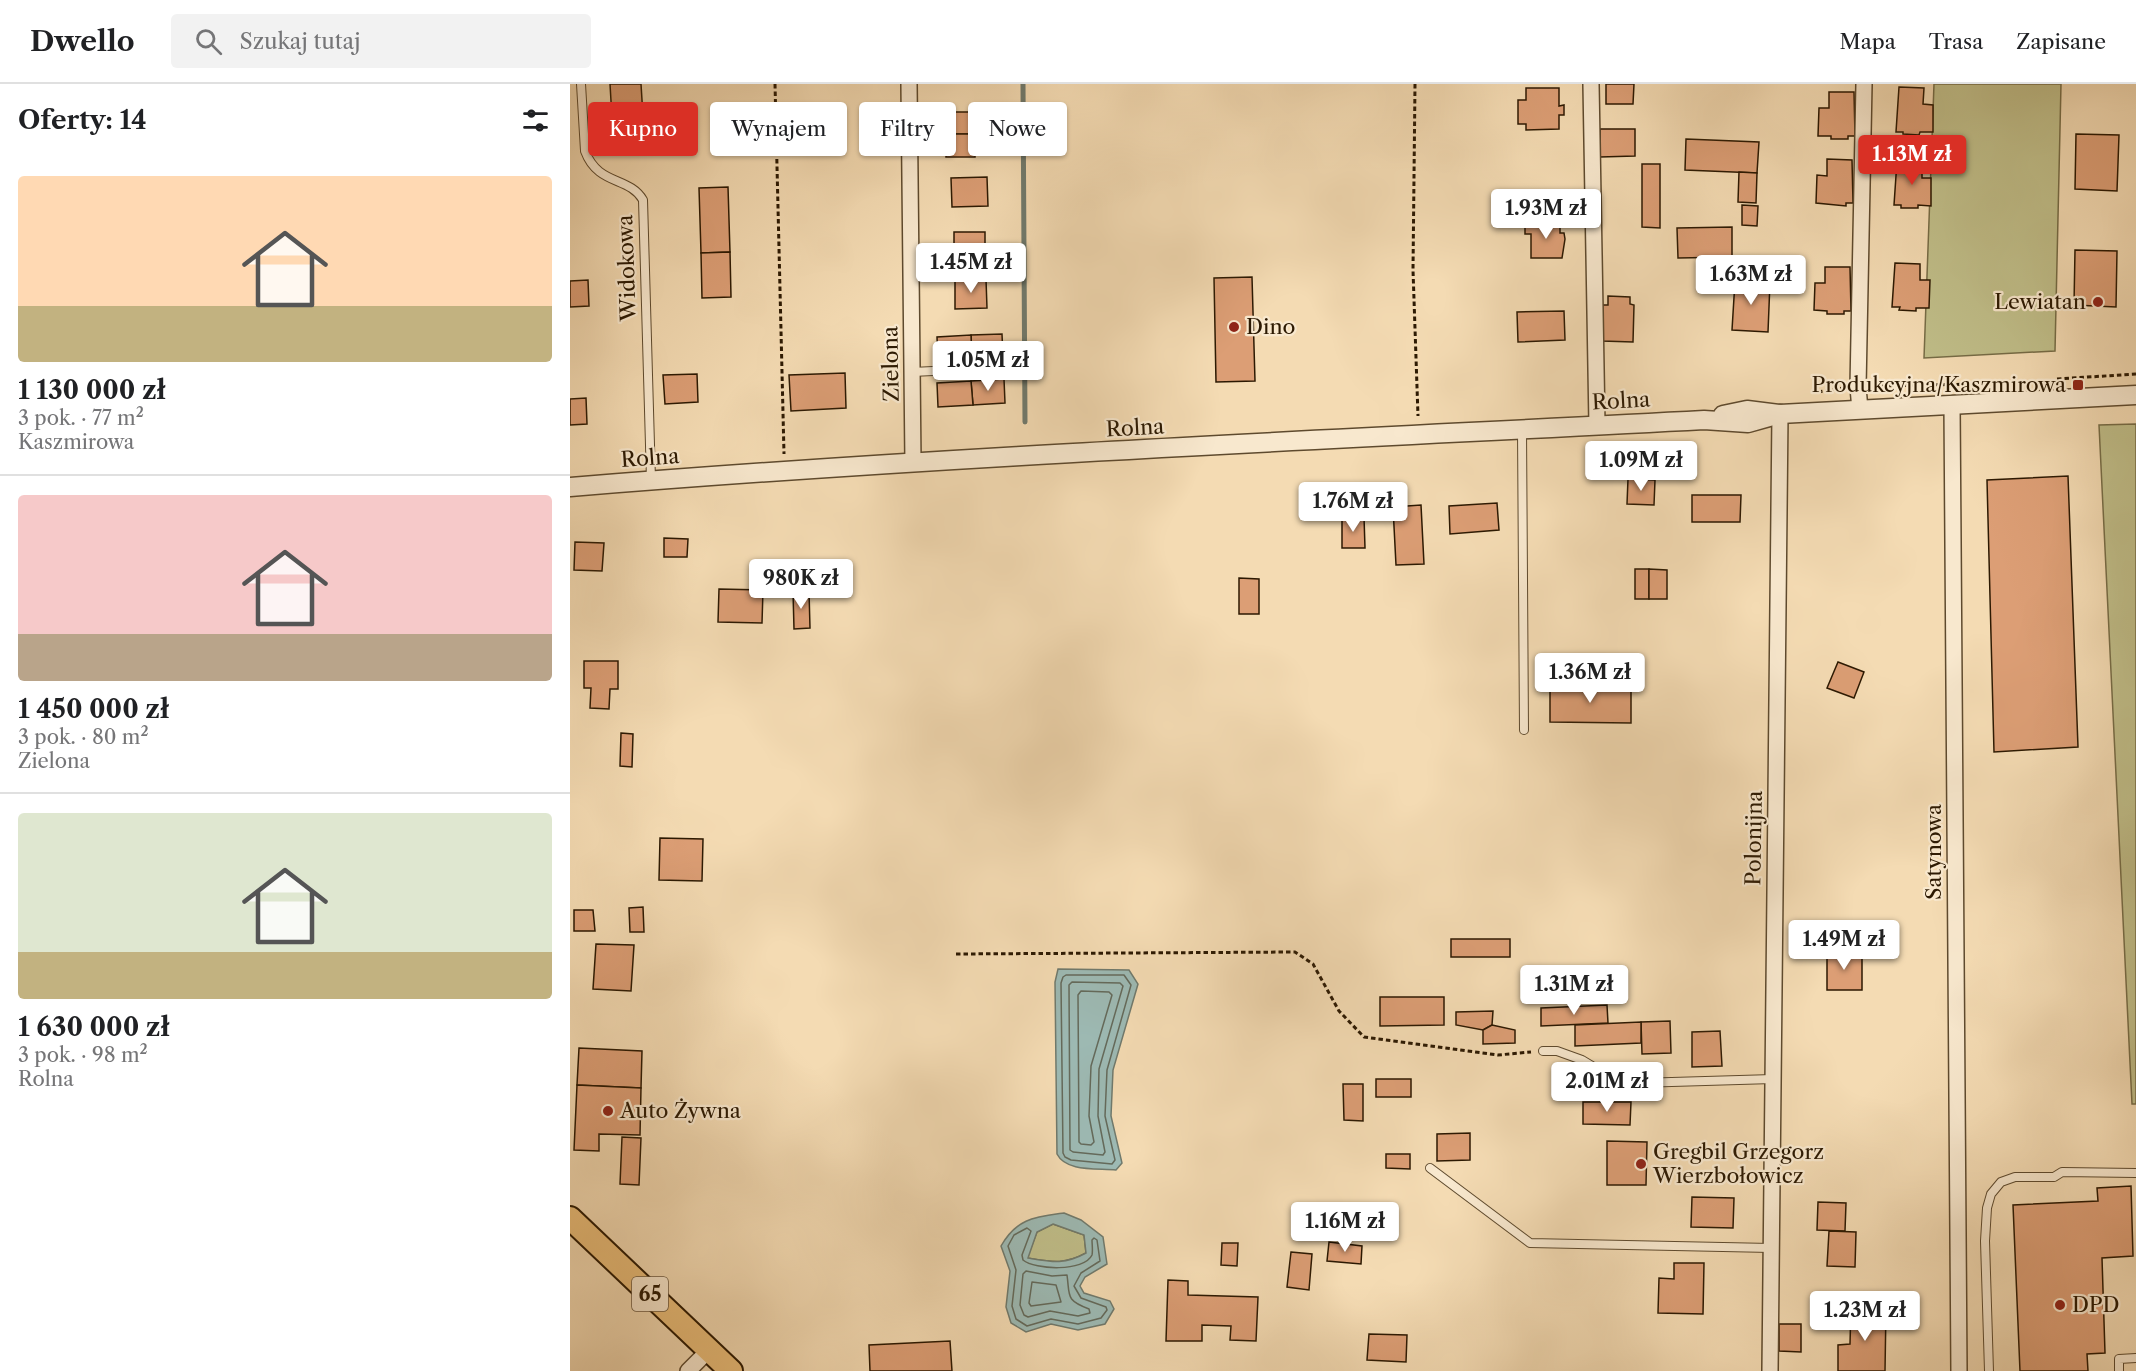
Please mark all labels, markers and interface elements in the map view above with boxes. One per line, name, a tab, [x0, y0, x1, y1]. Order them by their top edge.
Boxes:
search box	[171, 14, 591, 68]
text: Dwello	[30, 24, 135, 58]
icon: search	[192, 25, 225, 58]
text: Szukaj tutaj	[240, 28, 360, 55]
text: Mapa	[1840, 29, 1896, 54]
text: Trasa	[1929, 29, 1983, 54]
text: Zapisane	[2016, 29, 2106, 54]
chip: Kupno	[588, 102, 698, 156]
chip: Wynajem	[710, 102, 847, 156]
chip: Filtry	[859, 102, 956, 156]
chip: Nowe	[968, 102, 1067, 156]
text: Oferty: 14	[18, 104, 147, 136]
icon: filters	[519, 104, 552, 137]
pin: 1.13M zł	[1850, 135, 1974, 186]
text: 1.13M zł	[1872, 142, 1952, 166]
pin: 1.93M zł	[1484, 189, 1608, 240]
text: 1.93M zł	[1505, 196, 1587, 220]
street label: Widokowa	[612, 213, 641, 323]
icon: home	[231, 215, 339, 323]
pin: 1.45M zł	[909, 243, 1033, 294]
text: 1.45M zł	[930, 250, 1012, 274]
pin: 1.63M zł	[1689, 255, 1813, 306]
text: 1.63M zł	[1710, 262, 1792, 286]
place label: Lewiatan	[1994, 289, 2086, 314]
marker: Lewiatan	[2091, 295, 2105, 309]
place label: Dino	[1246, 314, 1295, 339]
marker: Dino	[1227, 320, 1241, 334]
street label: Zielona	[877, 325, 904, 402]
pin: 1.05M zł	[926, 341, 1050, 392]
text: 1.05M zł	[947, 348, 1029, 372]
place label: Produkcyjna/Kaszmirowa	[1811, 372, 2067, 397]
text: 1 130 000 zł	[18, 374, 166, 406]
marker: Produkcyjna/Kaszmirowa	[2071, 378, 2085, 392]
street label: Rolna	[1591, 386, 1652, 415]
text: 3 pok. · 77 m²	[18, 406, 144, 430]
street label: Rolna	[1105, 413, 1166, 442]
text: Kaszmirowa	[18, 430, 134, 454]
pin: 1.09M zł	[1579, 441, 1703, 492]
street label: Rolna	[620, 443, 681, 472]
text: 1.09M zł	[1599, 448, 1683, 472]
pin: 1.76M zł	[1291, 482, 1415, 533]
text: 1.76M zł	[1313, 489, 1393, 513]
icon: home	[231, 534, 339, 642]
pin: 980K zł	[746, 559, 856, 610]
text: 980K zł	[763, 566, 839, 590]
pin: 1.36M zł	[1528, 653, 1652, 704]
text: 1.36M zł	[1549, 660, 1631, 684]
text: 1 450 000 zł	[18, 693, 169, 725]
text: 3 pok. · 80 m²	[18, 725, 149, 749]
text: Zielona	[18, 749, 90, 773]
street label: Polonijna	[1740, 789, 1767, 886]
street label: Satynowa	[1921, 803, 1946, 900]
icon: home	[231, 852, 339, 960]
pin: 1.49M zł	[1782, 920, 1906, 971]
text: 1.49M zł	[1803, 927, 1886, 951]
pin: 1.31M zł	[1512, 965, 1636, 1016]
text: 1.31M zł	[1534, 972, 1614, 996]
text: 1 630 000 zł	[18, 1011, 170, 1043]
text: 3 pok. · 98 m²	[18, 1043, 148, 1067]
pin: 2.01M zł	[1545, 1062, 1669, 1113]
text: Rolna	[18, 1067, 74, 1091]
text: 2.01M zł	[1565, 1069, 1649, 1093]
place label: Auto Żywna	[619, 1098, 742, 1123]
marker: Auto Żywna	[601, 1104, 615, 1118]
place label: Gregbil Grzegorz Wierzbołowicz	[1652, 1139, 1824, 1188]
marker: Gregbil Grzegorz Wierzbołowicz	[1634, 1157, 1648, 1171]
pin: 1.16M zł	[1283, 1202, 1407, 1253]
text: 1.16M zł	[1305, 1209, 1385, 1233]
road number: 65	[632, 1277, 668, 1311]
pin: 1.23M zł	[1803, 1291, 1927, 1342]
place label: DPD	[2072, 1292, 2120, 1317]
text: 1.23M zł	[1824, 1298, 1906, 1322]
marker: DPD	[2053, 1298, 2067, 1312]

